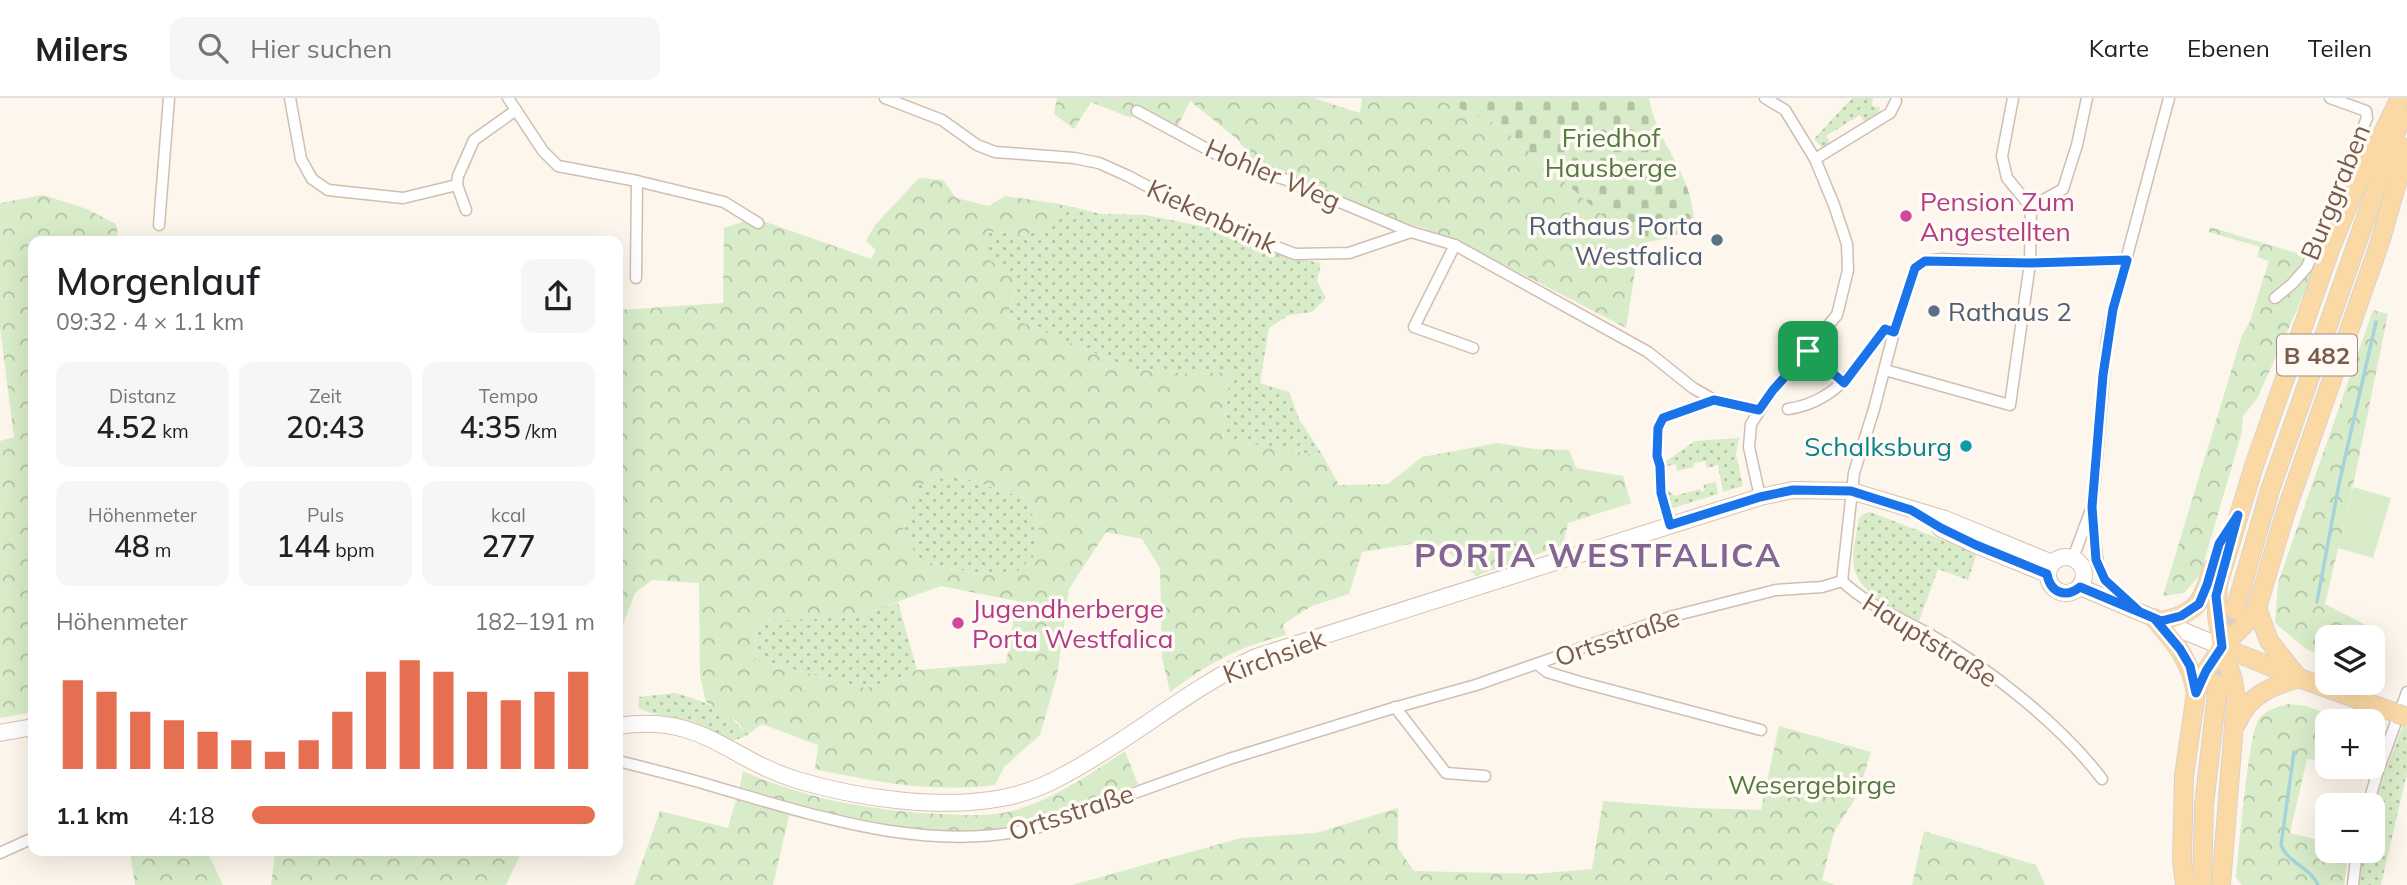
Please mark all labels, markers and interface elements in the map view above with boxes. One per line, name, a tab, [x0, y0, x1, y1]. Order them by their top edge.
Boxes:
search box	[170, 17, 660, 80]
text: Milers	[35, 28, 128, 69]
icon: search	[194, 29, 232, 67]
text: Hier suchen	[250, 32, 392, 65]
text: Karte	[2089, 33, 2149, 63]
text: Ebenen	[2187, 33, 2270, 63]
text: Teilen	[2308, 33, 2372, 63]
street label: Burggraben	[2293, 119, 2377, 265]
park label: Friedhof Hausberge	[1545, 121, 1677, 184]
street label: Hohler Weg	[1200, 131, 1346, 217]
street label: Kiekenbrink	[1142, 172, 1283, 261]
place label: Pension Zum Angestellten	[1920, 185, 2075, 248]
marker: Pension Zum Angestellten	[1898, 208, 1914, 224]
place label: Rathaus Porta Westfalica	[1529, 209, 1703, 272]
marker: Rathaus Porta Westfalica	[1709, 232, 1725, 248]
text: Morgenlauf	[56, 257, 260, 305]
button: share	[521, 259, 595, 333]
place label: Rathaus 2	[1948, 295, 2072, 328]
marker: Rathaus 2	[1926, 303, 1942, 319]
text: 09:32 · 4 × 1.1 km	[56, 307, 244, 336]
pin	[1778, 321, 1838, 381]
icon: arrive	[1789, 332, 1827, 370]
road number: B 482	[2277, 334, 2357, 376]
text: Distanz	[109, 384, 176, 408]
text: Zeit	[309, 384, 342, 408]
text: Tempo	[479, 384, 538, 408]
text: 4.52	[96, 408, 157, 446]
text: 20:43	[286, 408, 365, 446]
text: 4:35	[460, 408, 521, 446]
text: km	[157, 419, 189, 443]
text: /km	[521, 419, 557, 443]
place label: Schalksburg	[1804, 430, 1952, 463]
marker: Schalksburg	[1958, 438, 1974, 454]
text: Höhenmeter	[88, 503, 197, 527]
text: Puls	[307, 503, 344, 527]
text: kcal	[491, 503, 526, 527]
text: 48	[114, 527, 150, 565]
text: 144	[276, 527, 330, 565]
text: 277	[482, 527, 536, 565]
district label: PORTA WESTFALICA	[1414, 534, 1782, 575]
text: m	[150, 538, 171, 562]
text: bpm	[330, 538, 375, 562]
street label: Hauptstraße	[1857, 586, 2003, 694]
place label: Jugendherberge Porta Westfalica	[972, 592, 1173, 655]
street label: Ortsstraße	[1550, 600, 1684, 674]
text: Höhenmeter	[56, 607, 188, 636]
text: 182–191 m	[474, 607, 595, 636]
marker: Jugendherberge Porta Westfalica	[950, 615, 966, 631]
street label: Kirchsiek	[1218, 621, 1330, 691]
map controls	[2315, 625, 2385, 863]
button: layers	[2315, 625, 2385, 695]
button: +	[2315, 709, 2385, 779]
park label: Wesergebirge	[1728, 768, 1896, 801]
street label: Ortsstraße	[1004, 776, 1138, 848]
button: −	[2315, 793, 2385, 863]
text: 1.1 km	[56, 801, 129, 830]
text: 4:18	[168, 801, 215, 830]

